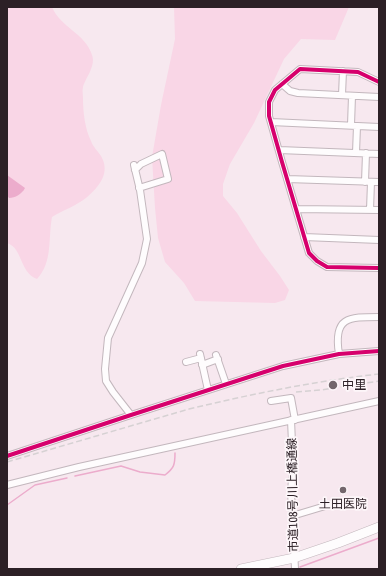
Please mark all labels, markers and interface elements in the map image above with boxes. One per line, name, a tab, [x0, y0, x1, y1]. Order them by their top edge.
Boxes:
place label: 中里	[342, 378, 366, 392]
marker: 中里	[327, 379, 339, 391]
street label: 市道108号 川上橋通線	[285, 438, 301, 552]
marker: 土田医院	[338, 485, 348, 495]
place label: 土田医院	[319, 497, 367, 511]

